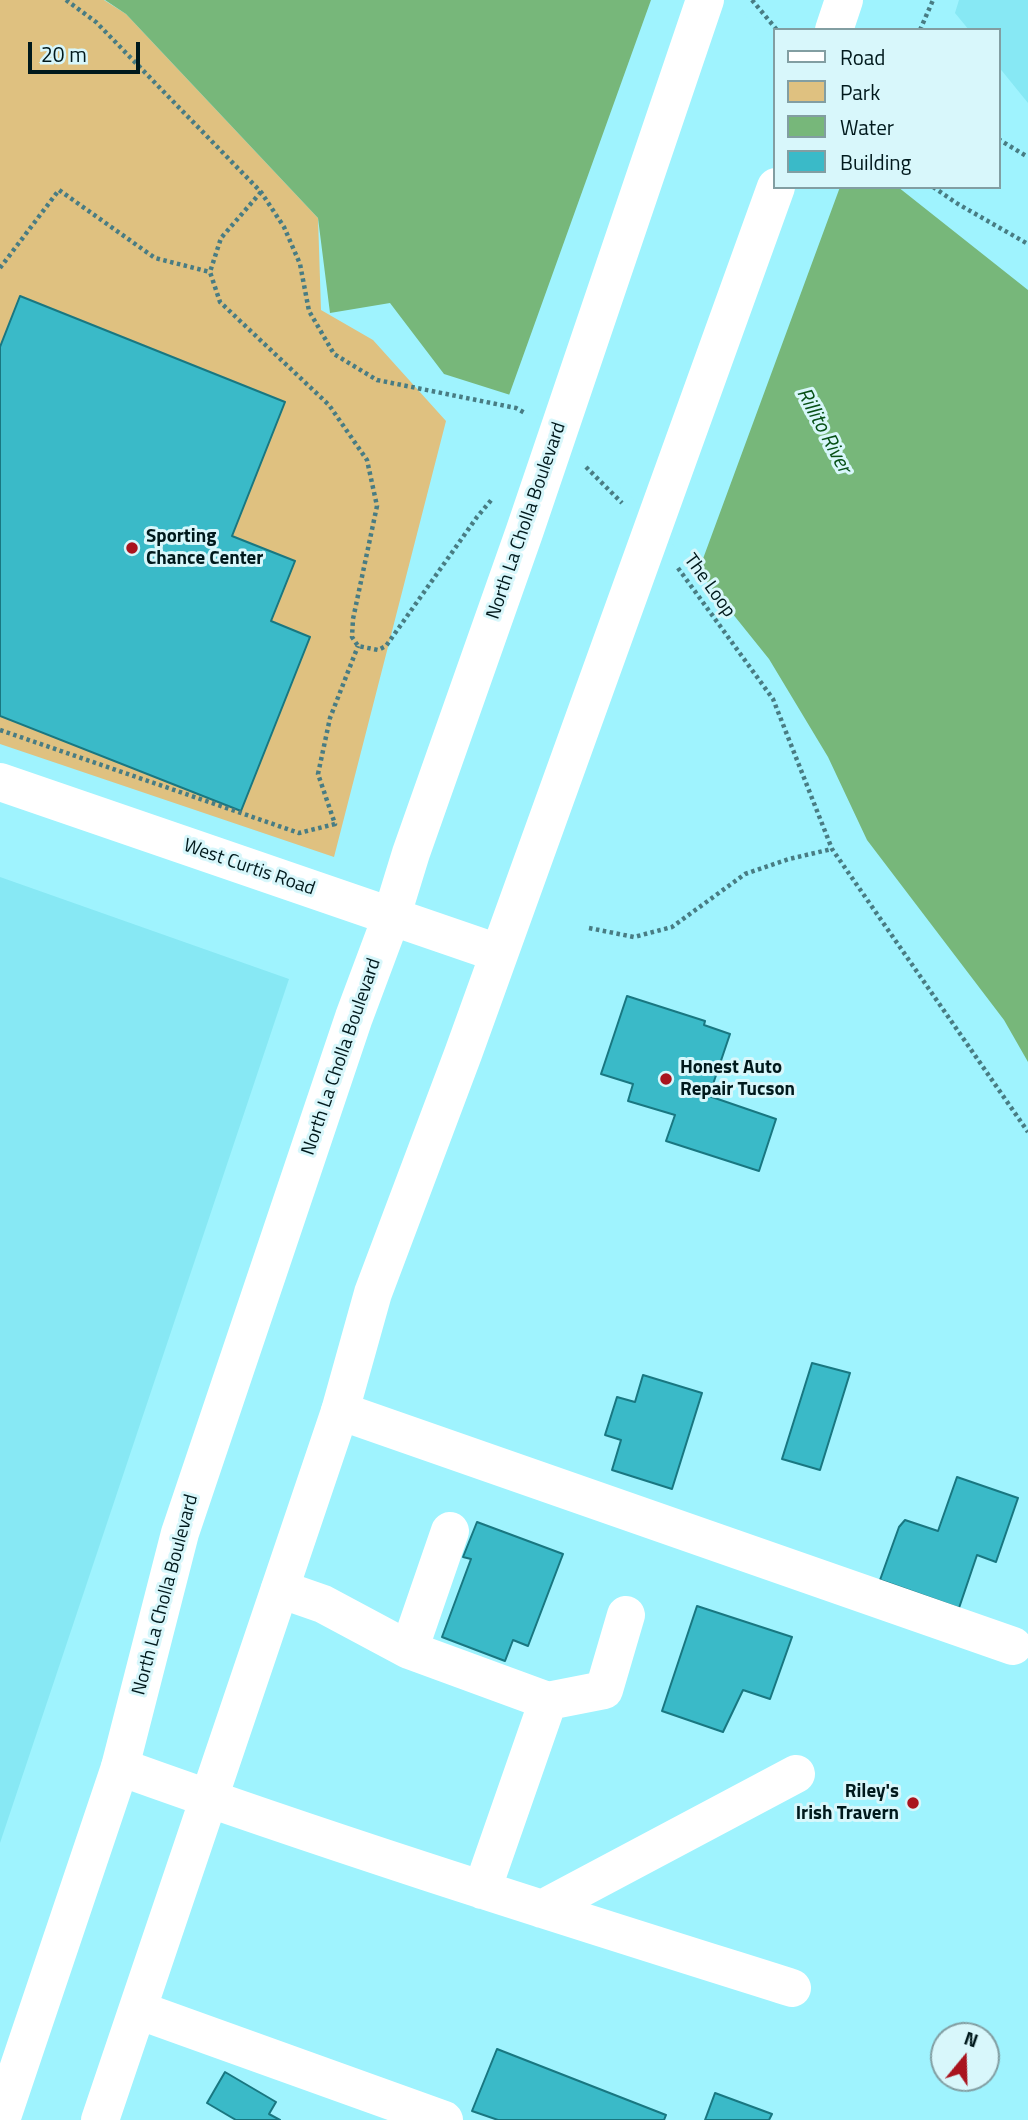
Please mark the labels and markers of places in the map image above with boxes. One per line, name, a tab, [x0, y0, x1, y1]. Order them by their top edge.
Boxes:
place label: Sporting Chance Center	[146, 526, 263, 570]
marker: Sporting Chance Center	[124, 540, 140, 556]
place label: Honest Auto Repair Tucson	[680, 1057, 795, 1101]
marker: Honest Auto Repair Tucson	[658, 1071, 674, 1087]
place label: Riley's Irish Travern	[796, 1781, 899, 1825]
marker: Riley's Irish Travern	[905, 1795, 921, 1811]

